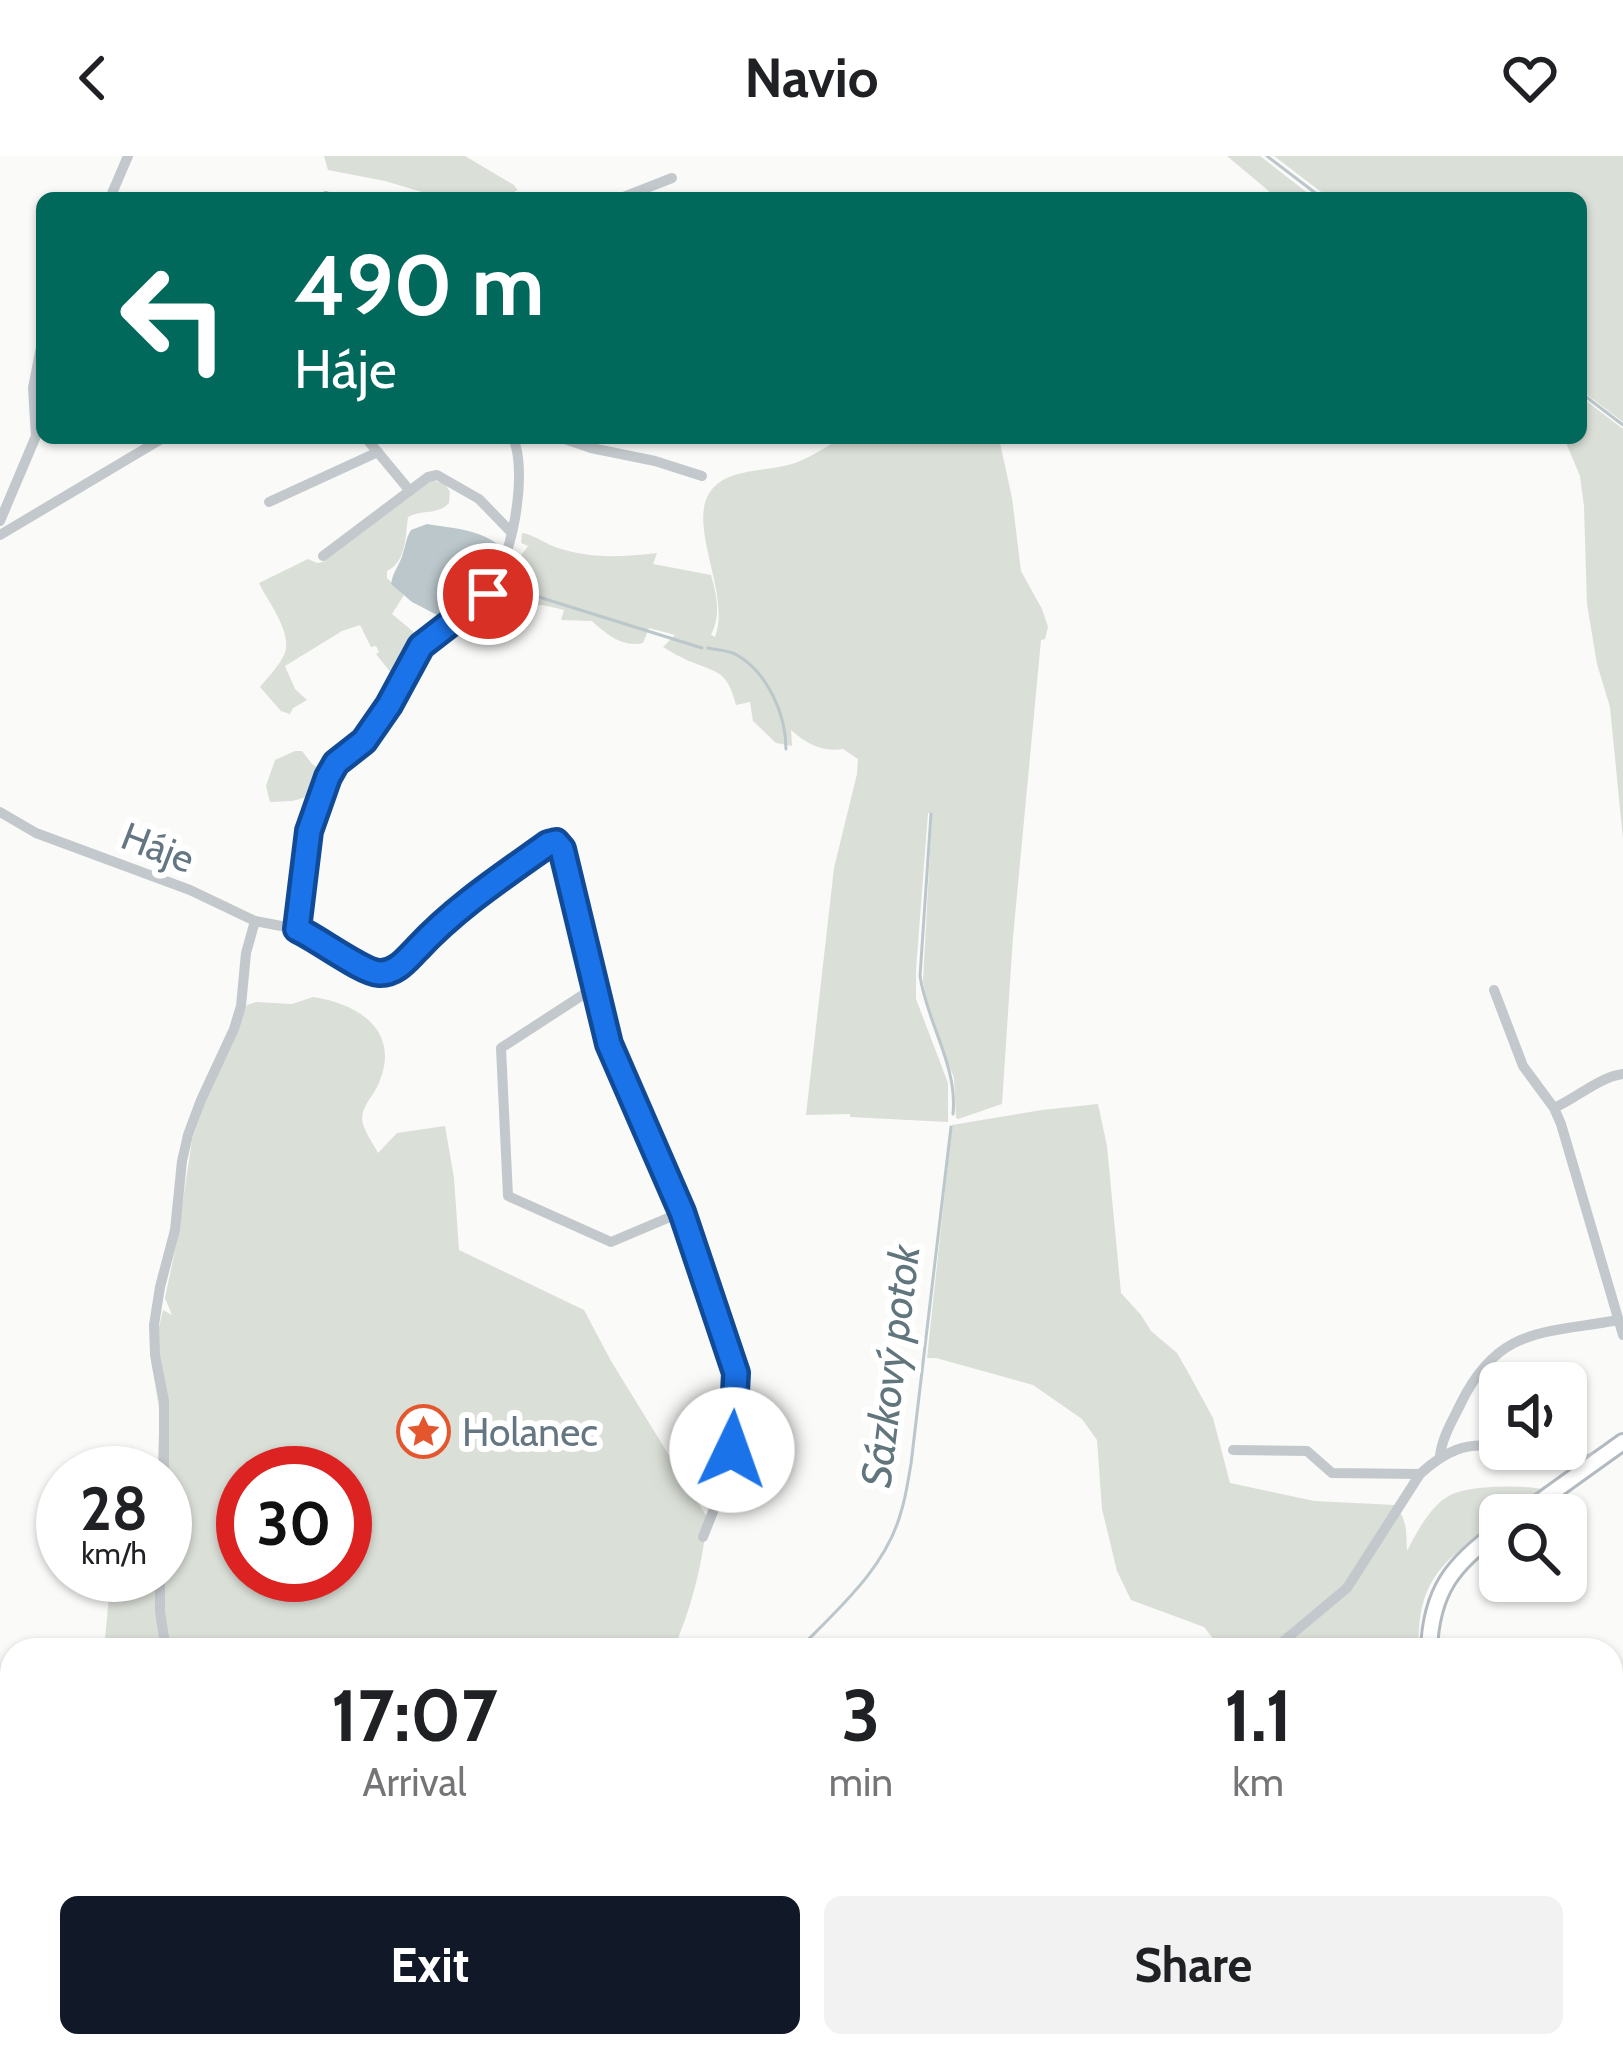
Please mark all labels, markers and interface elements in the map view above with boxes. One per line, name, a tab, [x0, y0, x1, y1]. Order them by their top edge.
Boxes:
icon: back	[60, 45, 126, 111]
text: Navio	[744, 45, 879, 111]
icon: heart	[1497, 45, 1563, 111]
text: 490 m	[294, 234, 545, 336]
icon: left	[96, 240, 252, 396]
text: Háje	[294, 336, 397, 402]
pin	[437, 543, 539, 645]
icon: arrive	[455, 561, 521, 627]
street label: Háje	[115, 811, 201, 883]
water label: Sázkový potok	[849, 1241, 931, 1490]
map controls	[1479, 1362, 1587, 1602]
button: sound	[1479, 1362, 1587, 1470]
position arrow	[669, 1387, 795, 1513]
place icon: Holanec	[395, 1404, 451, 1460]
place label: Holanec	[462, 1408, 598, 1456]
speed limit sign: 30	[216, 1446, 372, 1602]
text: 28	[80, 1472, 148, 1545]
button: search	[1479, 1494, 1587, 1602]
text: km/h	[81, 1535, 147, 1572]
text: 17:07	[331, 1672, 498, 1759]
text: 3	[842, 1672, 880, 1759]
text: 1.1	[1224, 1672, 1292, 1759]
text: Arrival	[363, 1758, 466, 1806]
text: min	[829, 1758, 893, 1806]
text: km	[1232, 1758, 1284, 1806]
button: Exit	[60, 1896, 800, 2034]
button: Share	[824, 1896, 1563, 2034]

